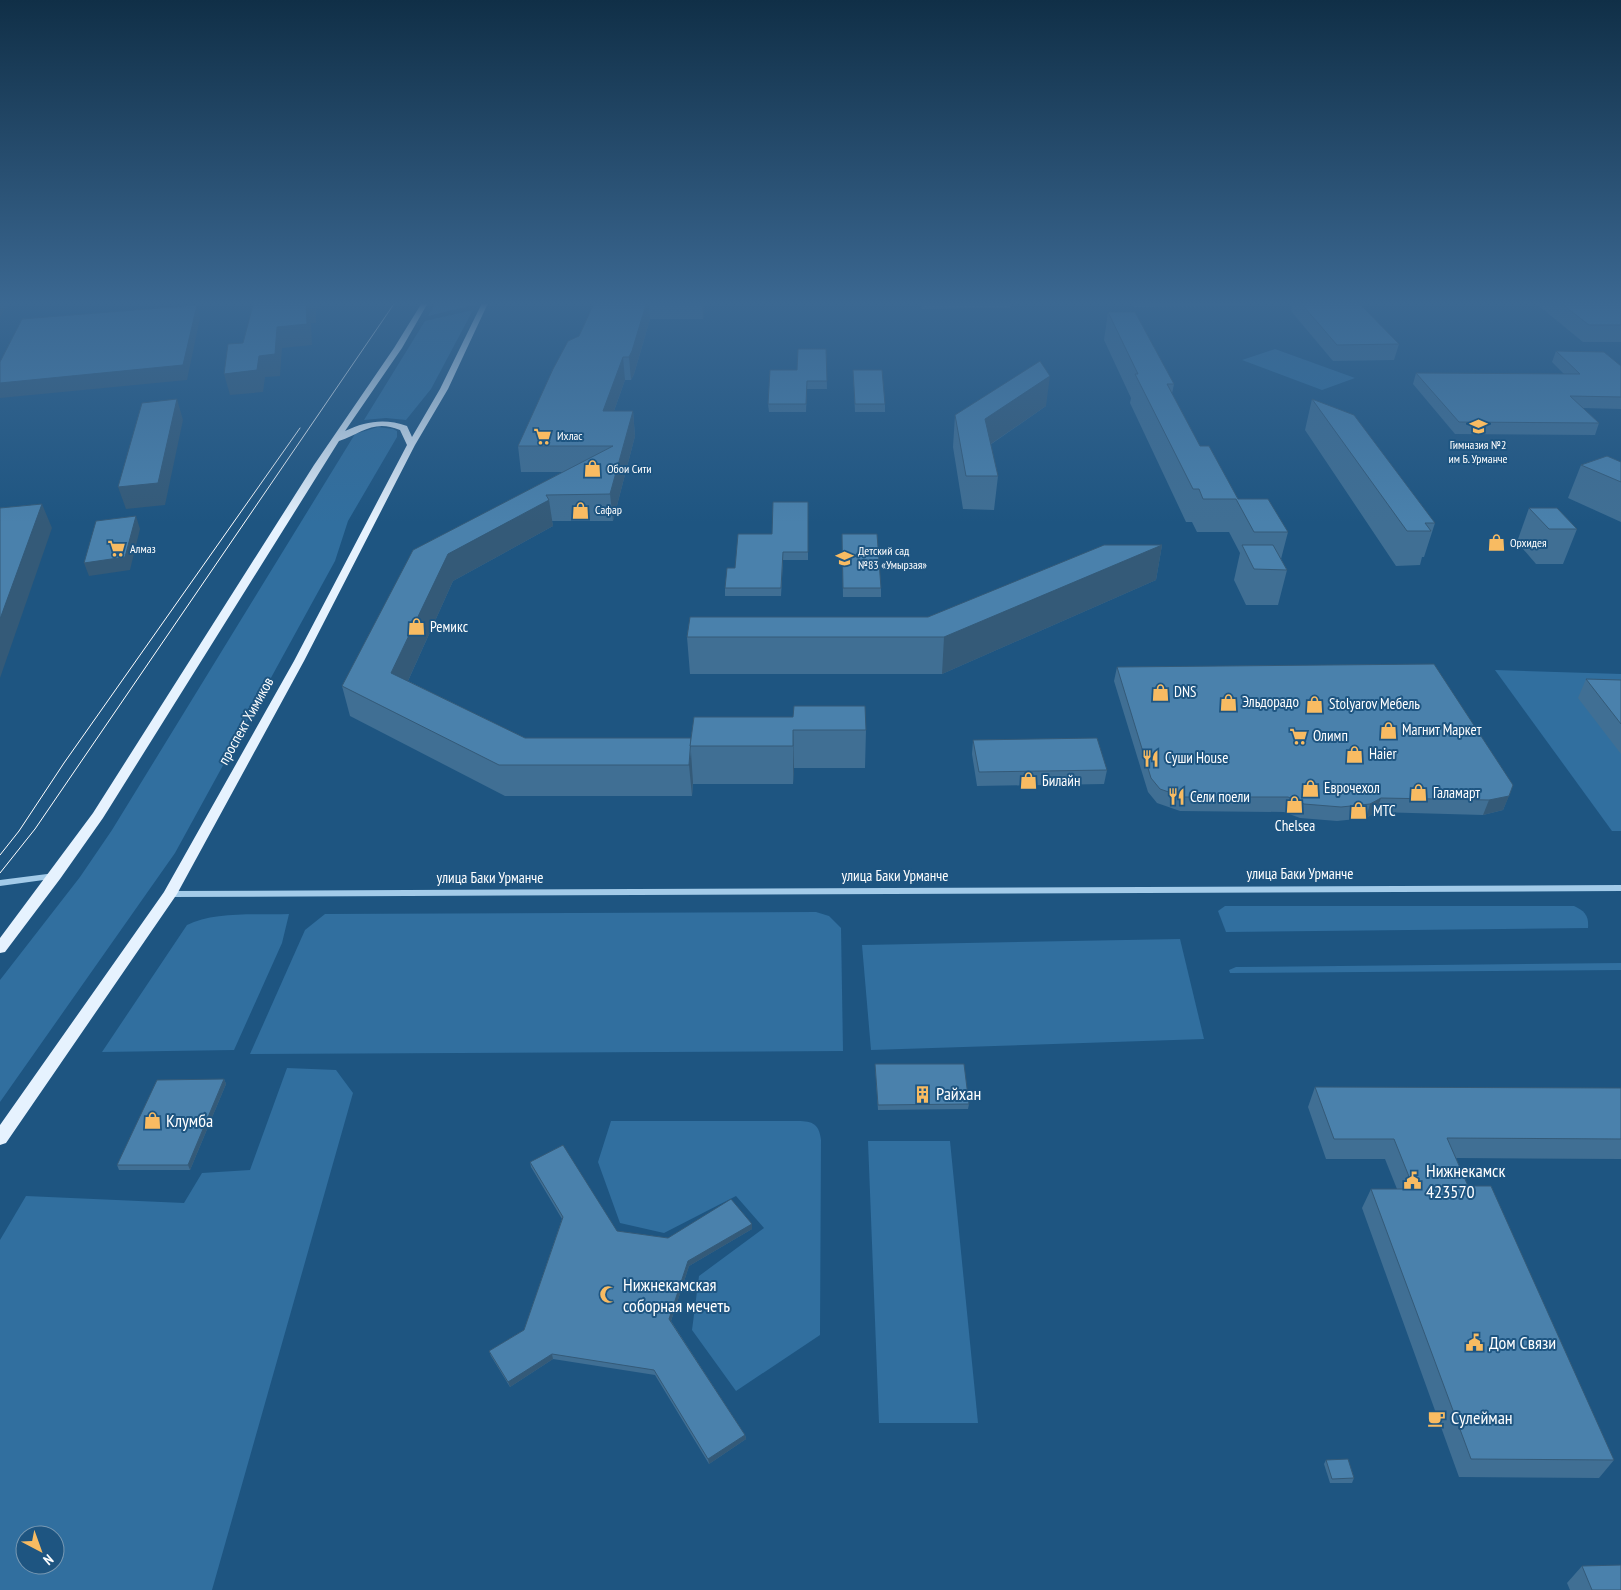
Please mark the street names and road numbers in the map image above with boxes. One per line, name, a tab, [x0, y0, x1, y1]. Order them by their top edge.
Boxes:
street label: проспект Химиков	[214, 674, 277, 768]
street label: улица Баки Урманче	[1247, 864, 1353, 883]
street label: улица Баки Урманче	[842, 866, 948, 885]
street label: улица Баки Урманче	[437, 868, 543, 887]

